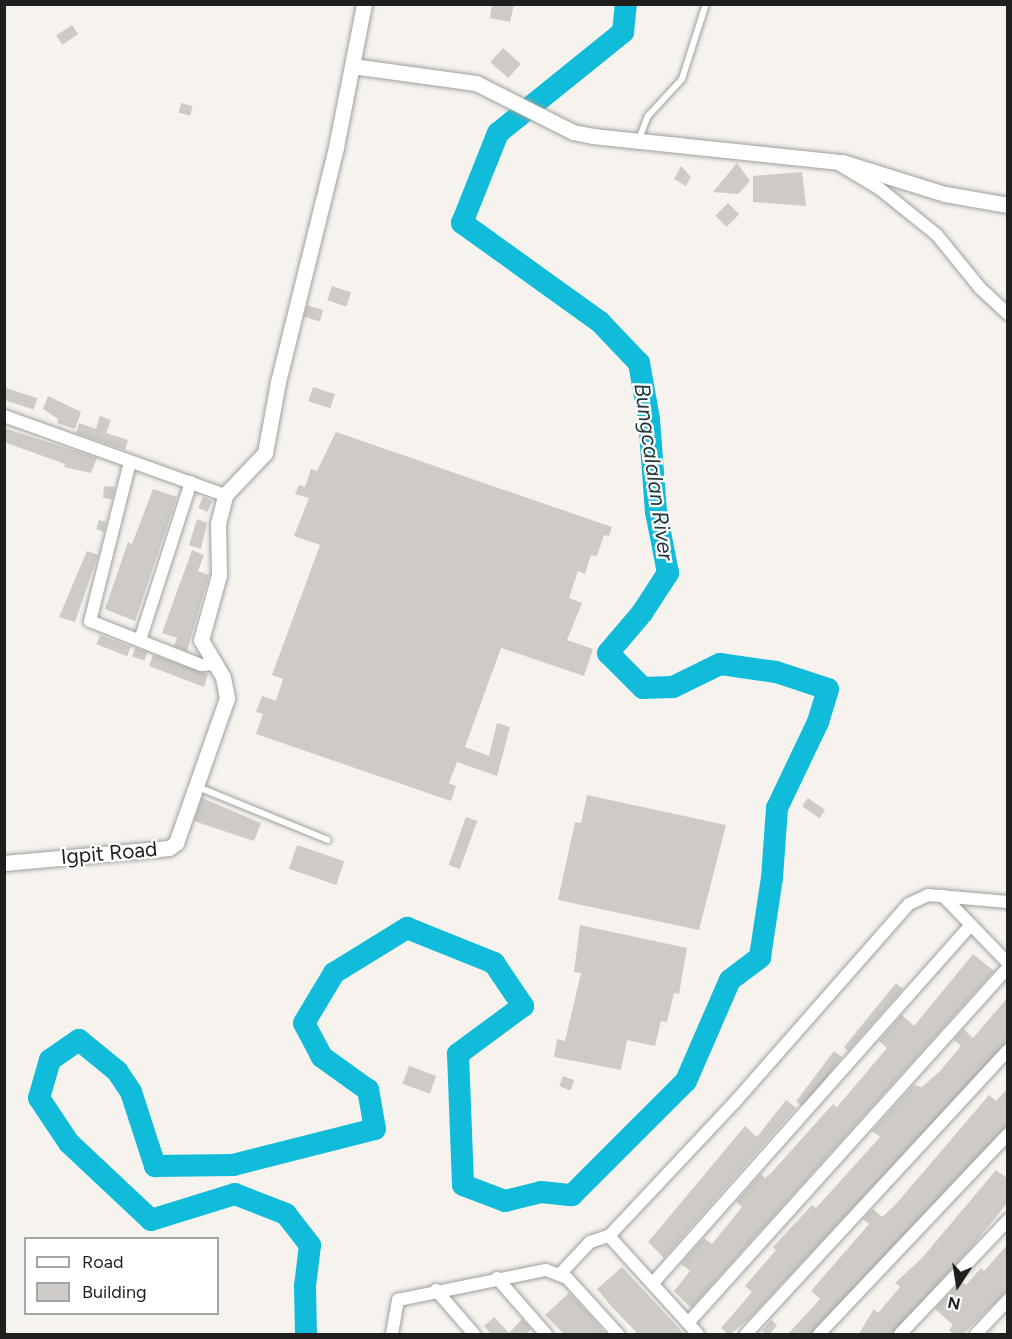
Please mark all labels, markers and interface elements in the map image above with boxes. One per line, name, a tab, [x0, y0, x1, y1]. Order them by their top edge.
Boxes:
water label: Bungcalalan River	[628, 382, 680, 562]
street label: Igpit Road	[60, 836, 158, 870]
legend	[24, 1237, 219, 1315]
text: Road	[82, 1251, 123, 1273]
north arrow	[928, 1255, 988, 1315]
text: Building	[82, 1281, 147, 1303]
text: N	[946, 1293, 962, 1314]

